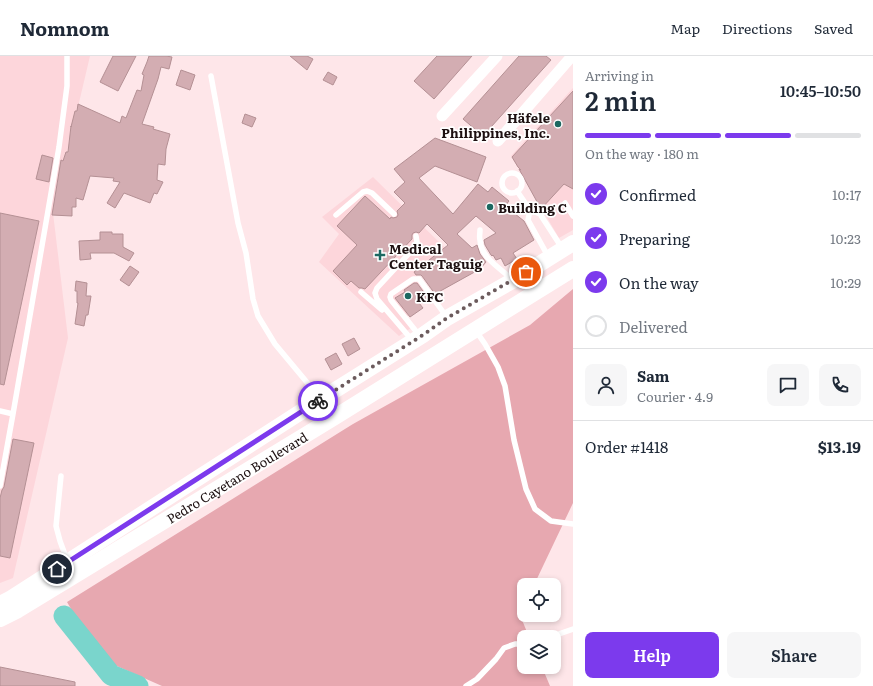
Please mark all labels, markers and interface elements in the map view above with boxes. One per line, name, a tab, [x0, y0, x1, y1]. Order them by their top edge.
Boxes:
text: Nomnom	[20, 14, 109, 42]
text: Map	[670, 18, 700, 38]
text: Directions	[722, 18, 792, 38]
text: Saved	[814, 18, 853, 38]
text: Arriving in	[585, 66, 654, 85]
text: 10:45–10:50	[780, 79, 861, 102]
text: 2 min	[585, 80, 656, 119]
place label: Häfele Philippines, Inc.	[441, 108, 550, 142]
marker: Häfele Philippines, Inc.	[553, 119, 563, 129]
text: On the way · 180 m	[585, 144, 699, 163]
icon: check	[585, 183, 607, 205]
text: Confirmed	[619, 183, 696, 206]
text: 10:17	[832, 185, 861, 204]
place label: Building C	[498, 198, 567, 217]
marker: Building C	[485, 202, 495, 212]
icon: check	[585, 227, 607, 249]
text: Preparing	[619, 227, 690, 250]
text: 10:23	[830, 229, 861, 248]
place label: Medical Center Taguig	[389, 239, 482, 273]
marker: Medical Center Taguig	[374, 249, 386, 261]
pin	[509, 255, 543, 289]
icon: bag	[515, 261, 537, 283]
icon: check	[585, 271, 607, 293]
text: On the way	[619, 271, 699, 294]
text: 10:29	[831, 273, 861, 292]
place label: KFC	[416, 287, 444, 306]
marker: KFC	[403, 291, 413, 301]
text: Delivered	[619, 315, 688, 338]
button: person	[585, 364, 627, 406]
text: Sam	[637, 364, 670, 387]
button: chat	[767, 364, 809, 406]
button: phone	[819, 364, 861, 406]
courier	[298, 381, 338, 421]
text: Courier · 4.9	[637, 387, 713, 406]
icon: bike	[307, 390, 329, 412]
street label: Pedro Cayetano Boulevard	[162, 427, 311, 527]
text: Order #1418	[585, 435, 668, 458]
text: $13.19	[818, 435, 861, 458]
pin	[40, 552, 74, 586]
icon: home	[46, 558, 68, 580]
map controls	[517, 578, 561, 674]
button: locate	[517, 578, 561, 622]
button: layers	[517, 630, 561, 674]
button: Help	[585, 632, 719, 678]
button: Share	[727, 632, 861, 678]

